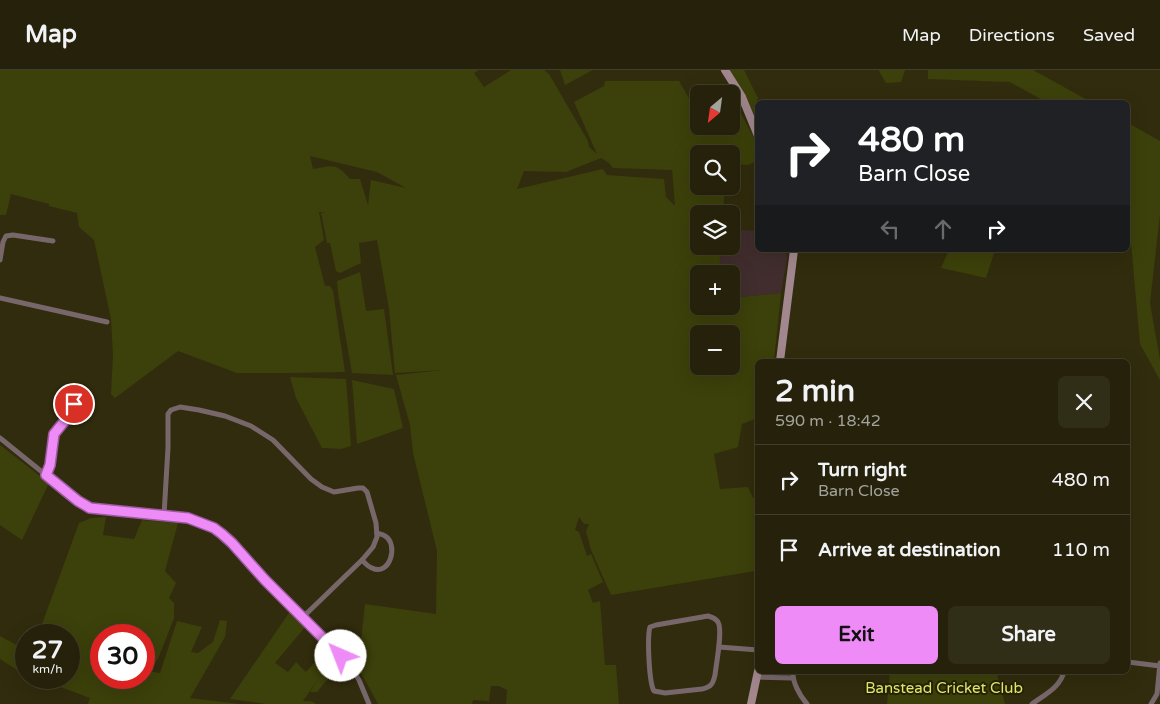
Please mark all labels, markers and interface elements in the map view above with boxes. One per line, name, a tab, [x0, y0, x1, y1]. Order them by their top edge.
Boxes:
text: Map	[25, 20, 77, 49]
text: Map	[902, 24, 941, 46]
text: Directions	[969, 24, 1055, 46]
text: Saved	[1083, 24, 1135, 46]
north arrow	[690, 85, 740, 135]
map controls	[690, 85, 740, 375]
text: 480 m	[858, 119, 965, 161]
icon: right	[775, 120, 840, 185]
button: search	[690, 145, 740, 195]
text: Barn Close	[858, 161, 970, 187]
button: layers	[690, 205, 740, 255]
icon: left	[876, 215, 904, 243]
icon: ahead	[929, 215, 957, 243]
icon: right	[982, 215, 1010, 243]
button: +	[690, 265, 740, 315]
button: −	[690, 325, 740, 375]
text: 2 min	[775, 373, 855, 410]
button: close	[1058, 376, 1110, 428]
pin	[53, 383, 95, 425]
icon: arrive	[60, 390, 88, 418]
text: 590 m · 18:42	[775, 411, 881, 431]
text: Turn right	[818, 459, 906, 481]
icon: right	[775, 466, 803, 494]
text: 480 m	[1052, 469, 1110, 491]
text: Barn Close	[818, 481, 900, 501]
icon: arrive	[775, 536, 803, 564]
text: Arrive at destination	[818, 539, 1001, 561]
text: 110 m	[1052, 539, 1110, 561]
button: Exit	[775, 606, 938, 664]
button: Share	[948, 606, 1110, 664]
speed limit sign: 30	[90, 624, 155, 689]
position arrow	[314, 629, 366, 681]
text: 27	[32, 635, 63, 665]
text: km/h	[32, 662, 63, 676]
park label: Banstead Cricket Club	[865, 679, 1023, 697]

